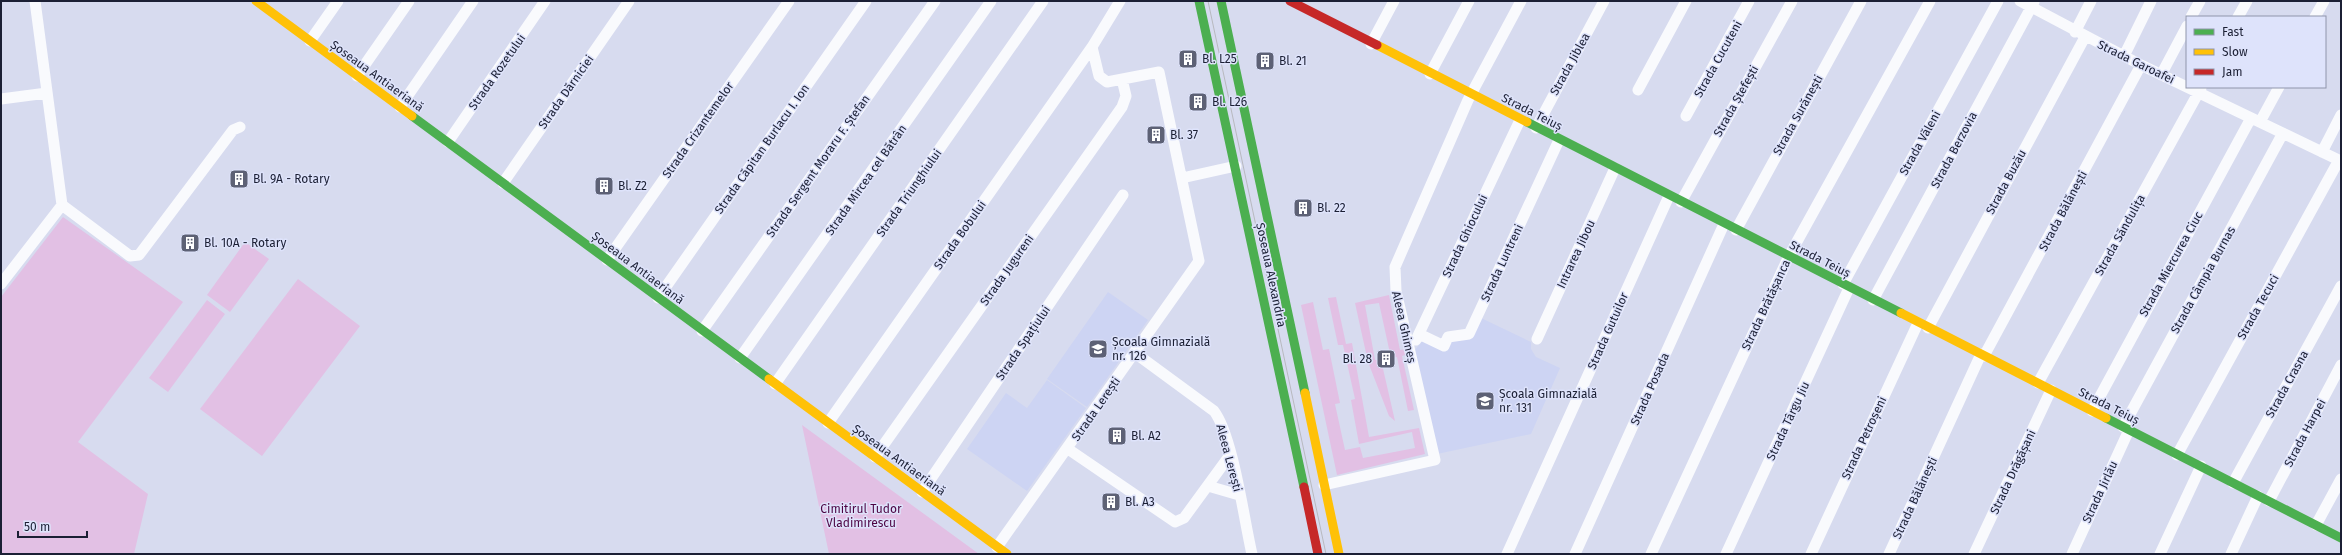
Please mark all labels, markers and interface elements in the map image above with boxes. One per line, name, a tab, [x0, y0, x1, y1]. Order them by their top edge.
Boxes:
legend	[2186, 16, 2326, 88]
street label: Strada Cucuteni	[1691, 18, 1745, 100]
text: Fast	[2222, 25, 2244, 39]
street label: Strada Jiblea	[1547, 30, 1593, 98]
street label: Strada Rozetului	[466, 31, 528, 113]
street label: Strada Garoafei	[2095, 37, 2177, 87]
street label: Șoseaua Antiaeriană	[327, 38, 426, 115]
text: Slow	[2222, 45, 2248, 59]
building icon: Bl. L25	[1177, 48, 1199, 70]
building icon: Bl. 21	[1254, 50, 1276, 72]
street label: Strada Dărniciei	[535, 52, 597, 132]
place label: Bl. L25	[1202, 52, 1237, 66]
place label: Bl. 21	[1279, 54, 1307, 68]
street label: Strada Ștefești	[1711, 63, 1762, 140]
text: Jam	[2222, 65, 2242, 79]
street label: Strada Surănești	[1770, 72, 1827, 158]
street label: Strada Crizantemelor	[659, 79, 737, 181]
street label: Strada Căpitan Burlacu I. Ion	[712, 82, 812, 216]
building icon: Bl. L26	[1187, 91, 1209, 113]
street label: Strada Teiuș	[1499, 91, 1565, 134]
street label: Strada Sergent Moraru F. Ștefan	[763, 92, 873, 240]
place label: Bl. L26	[1212, 95, 1247, 109]
street label: Strada Văleni	[1897, 108, 1943, 178]
street label: Strada Berzovia	[1928, 109, 1980, 191]
street label: Strada Mircea cel Bătrân	[822, 122, 910, 238]
building icon: Bl. 37	[1145, 124, 1167, 146]
place label: Bl. 37	[1170, 128, 1198, 142]
street label: Strada Triunghiului	[873, 146, 945, 240]
street label: Strada Buzău	[1983, 147, 2029, 217]
building icon: Bl. 9A - Rotary	[228, 168, 250, 190]
street label: Strada Bălănești	[2036, 168, 2091, 254]
place label: Bl. 9A - Rotary	[253, 172, 330, 186]
building icon: Bl. Z2	[593, 175, 615, 197]
place label: Bl. Z2	[618, 179, 647, 193]
street label: Strada Ghiocului	[1440, 192, 1490, 280]
street label: Strada Săndulița	[2092, 192, 2149, 278]
building icon: Bl. 22	[1292, 197, 1314, 219]
street label: Strada Bobului	[931, 198, 989, 272]
place label: Bl. 22	[1317, 201, 1346, 215]
street label: Strada Miercurea Ciuc	[2136, 209, 2206, 319]
street label: Intrarea Jibou	[1554, 217, 1598, 291]
street label: Șoseaua Alexandria	[1252, 221, 1289, 329]
street label: Strada Luntreni	[1478, 222, 1526, 304]
street label: Strada Câmpia Burnas	[2168, 224, 2238, 336]
street label: Șoseaua Antiaeriană	[589, 229, 687, 308]
building icon: Bl. 10A - Rotary	[179, 232, 201, 254]
street label: Strada Jugureni	[977, 232, 1037, 308]
place label: Bl. 10A - Rotary	[204, 236, 286, 250]
street label: Strada Teiuș	[1787, 238, 1853, 281]
street label: Strada Brătășanca	[1739, 257, 1794, 353]
street label: Strada Tecuci	[2234, 272, 2282, 342]
street label: Aleea Ghimeș	[1388, 290, 1419, 365]
street label: Strada Gutuilor	[1585, 290, 1631, 372]
street label: Strada Spațiului	[993, 303, 1054, 384]
place label: Școala Gimnazială nr. 126	[1112, 335, 1210, 363]
school or university icon: Școala Gimnazială nr. 126	[1087, 338, 1109, 360]
building icon: Bl. 28	[1375, 348, 1397, 370]
street label: Strada Crasna	[2263, 348, 2311, 420]
street label: Strada Posada	[1628, 351, 1672, 427]
place label: Bl. 28	[1343, 352, 1372, 366]
street label: Strada Lerești	[1069, 374, 1124, 444]
street label: Strada Târgu Jiu	[1764, 379, 1812, 463]
street label: Strada Teiuș	[2076, 385, 2142, 428]
place label: Școala Gimnazială nr. 131	[1499, 387, 1597, 415]
school or university icon: Școala Gimnazială nr. 131	[1474, 390, 1496, 412]
street label: Strada Petroșeni	[1839, 394, 1890, 482]
street label: Strada Harpei	[2281, 397, 2329, 469]
street label: Șoseaua Antiaeriană	[849, 422, 948, 499]
street label: Aleea Lerești	[1212, 423, 1245, 494]
building icon: Bl. A2	[1106, 425, 1128, 447]
street label: Strada Drăgășani	[1987, 427, 2040, 517]
place label: Bl. A2	[1131, 429, 1161, 443]
street label: Strada Bălănești	[1890, 455, 1941, 542]
street label: Strada Jirlău	[2079, 459, 2121, 525]
building icon: Bl. A3	[1100, 491, 1122, 513]
place label: Bl. A3	[1125, 495, 1155, 509]
park label: Cimitirul Tudor Vladimirescu	[820, 502, 902, 530]
scale bar	[18, 513, 87, 539]
text: 50 m	[24, 520, 50, 534]

